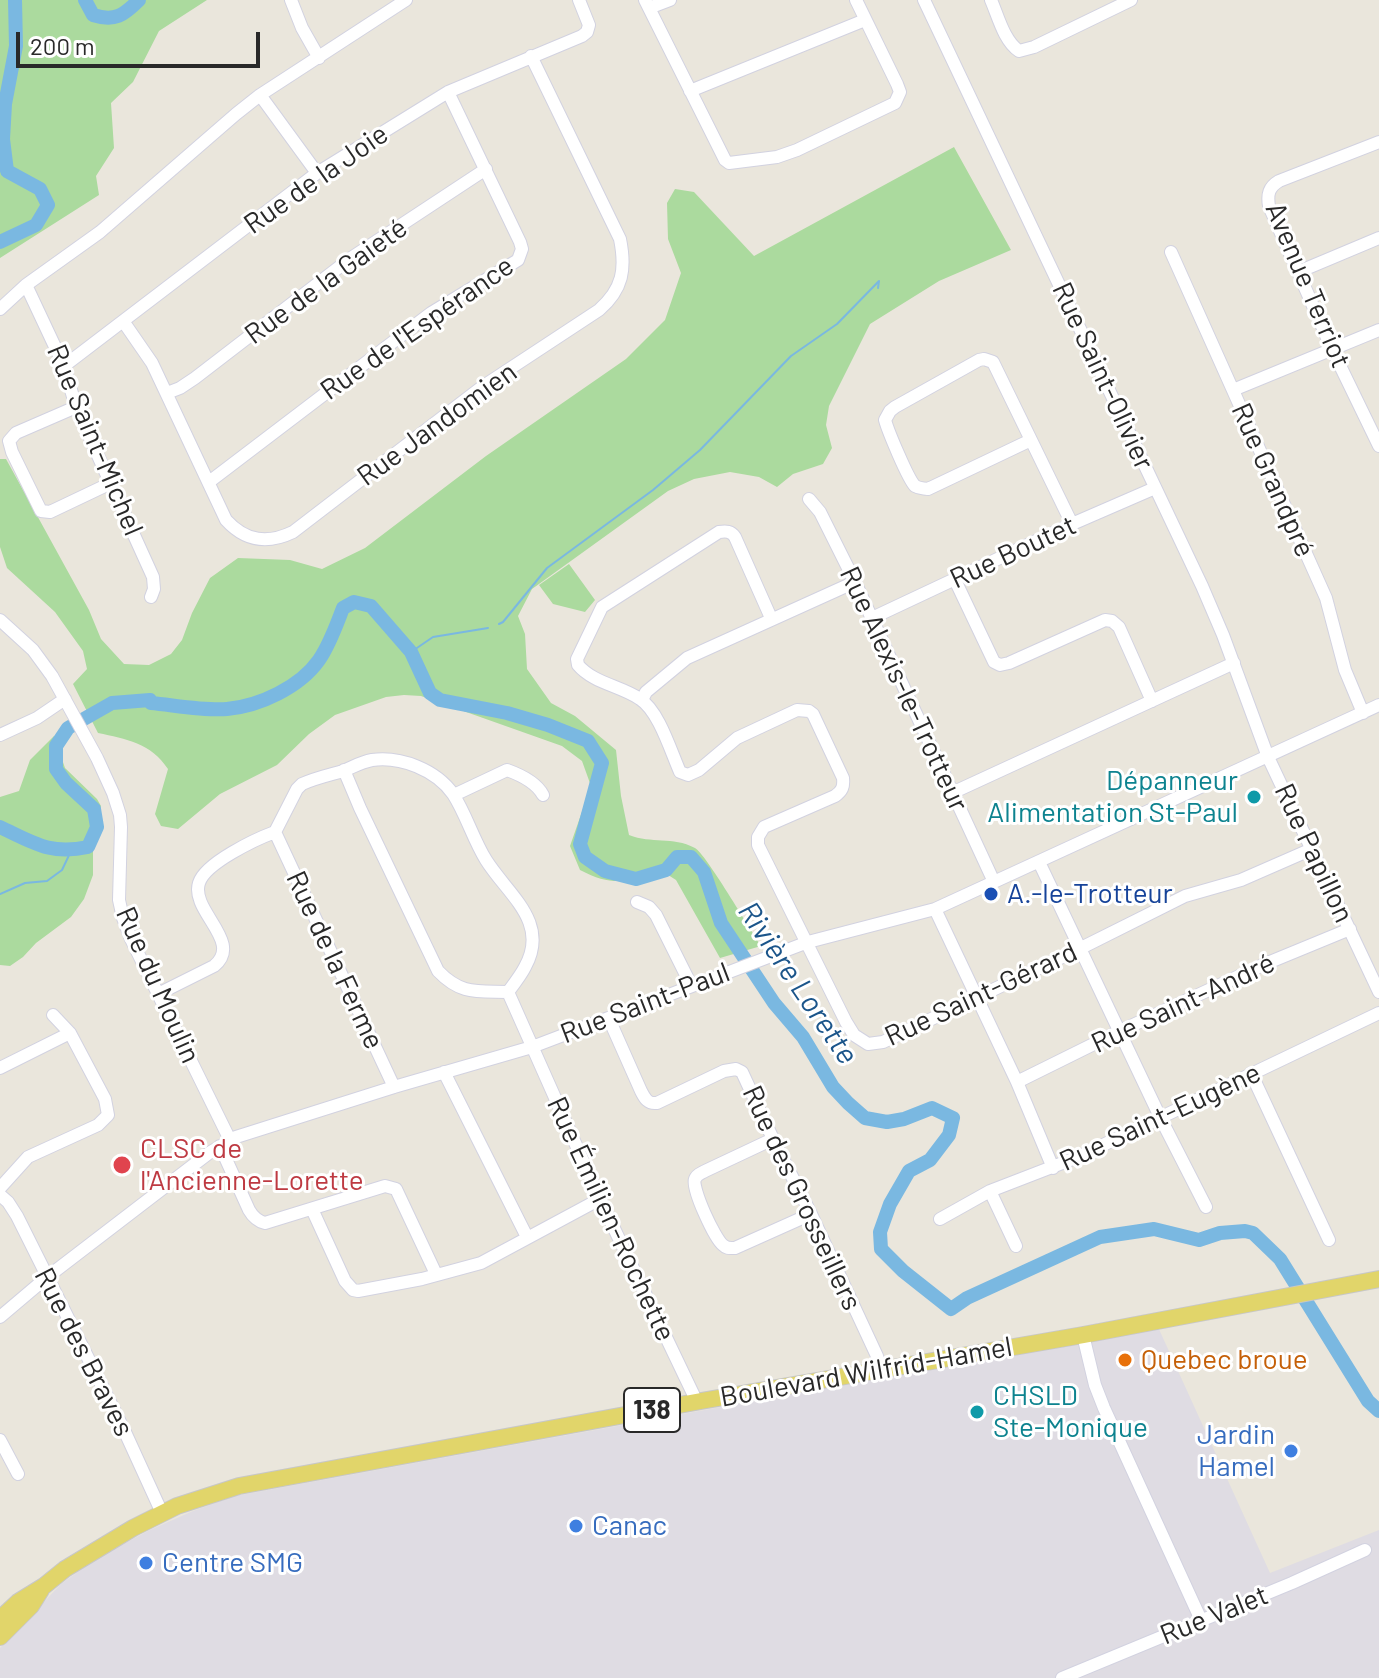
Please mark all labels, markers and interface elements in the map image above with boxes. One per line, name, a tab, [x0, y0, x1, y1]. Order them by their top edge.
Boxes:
scale bar	[20, 16, 264, 66]
text: 200 m	[30, 31, 95, 60]
street label: Rue de la Joie	[237, 117, 395, 241]
street label: Avenue Terriot	[1258, 197, 1358, 373]
street label: Rue de la Gaieté	[238, 211, 414, 351]
street label: Rue de l'Espérance	[314, 249, 520, 407]
street label: Rue Saint-Olivier	[1045, 277, 1161, 475]
street label: Rue Saint-Michel	[40, 339, 150, 541]
street label: Rue Jandomien	[351, 355, 523, 493]
street label: Rue Grandpré	[1224, 398, 1322, 562]
street label: Rue Boutet	[945, 508, 1081, 596]
street label: Rue Alexis-le-Trotteur	[833, 561, 975, 817]
place label: Dépanneur Alimentation St-Paul	[987, 764, 1238, 830]
street label: Rue Papillon	[1267, 778, 1361, 928]
marker: Dépanneur Alimentation St-Paul	[1245, 788, 1263, 806]
street label: Rue de la Ferme	[279, 866, 391, 1054]
place label: A.-le-Trotteur	[1007, 877, 1173, 911]
marker: A.-le-Trotteur	[982, 885, 1000, 903]
water label: Rivière Lorette	[730, 895, 866, 1071]
street label: Rue du Moulin	[109, 902, 207, 1068]
street label: Rue Saint-Gérard	[880, 935, 1082, 1053]
street label: Rue Saint-André	[1086, 946, 1280, 1060]
street label: Rue Saint-Paul	[556, 955, 734, 1051]
street label: Rue Saint-Eugène	[1054, 1056, 1266, 1178]
street label: Rue des Grosseillers	[735, 1080, 869, 1316]
street label: Rue Émilien-Rochette	[540, 1091, 682, 1347]
place label: CLSC de l'Ancienne-Lorette	[140, 1132, 364, 1198]
marker: CLSC de l'Ancienne-Lorette	[111, 1154, 133, 1176]
street label: Rue des Braves	[27, 1262, 141, 1442]
street label: Boulevard Wilfrid-Hamel	[717, 1330, 1015, 1414]
place label: Quebec broue	[1141, 1343, 1308, 1377]
marker: Quebec broue	[1116, 1351, 1134, 1369]
place label: CHSLD Ste-Monique	[993, 1379, 1148, 1445]
road number: 138	[624, 1388, 680, 1432]
marker: CHSLD Ste-Monique	[968, 1403, 986, 1421]
place label: Jardin Hamel	[1197, 1418, 1275, 1484]
marker: Jardin Hamel	[1282, 1442, 1300, 1460]
place label: Canac	[592, 1509, 667, 1543]
marker: Canac	[567, 1517, 585, 1535]
place label: Centre SMG	[162, 1546, 303, 1580]
marker: Centre SMG	[137, 1554, 155, 1572]
street label: Rue Valet	[1155, 1578, 1273, 1652]

